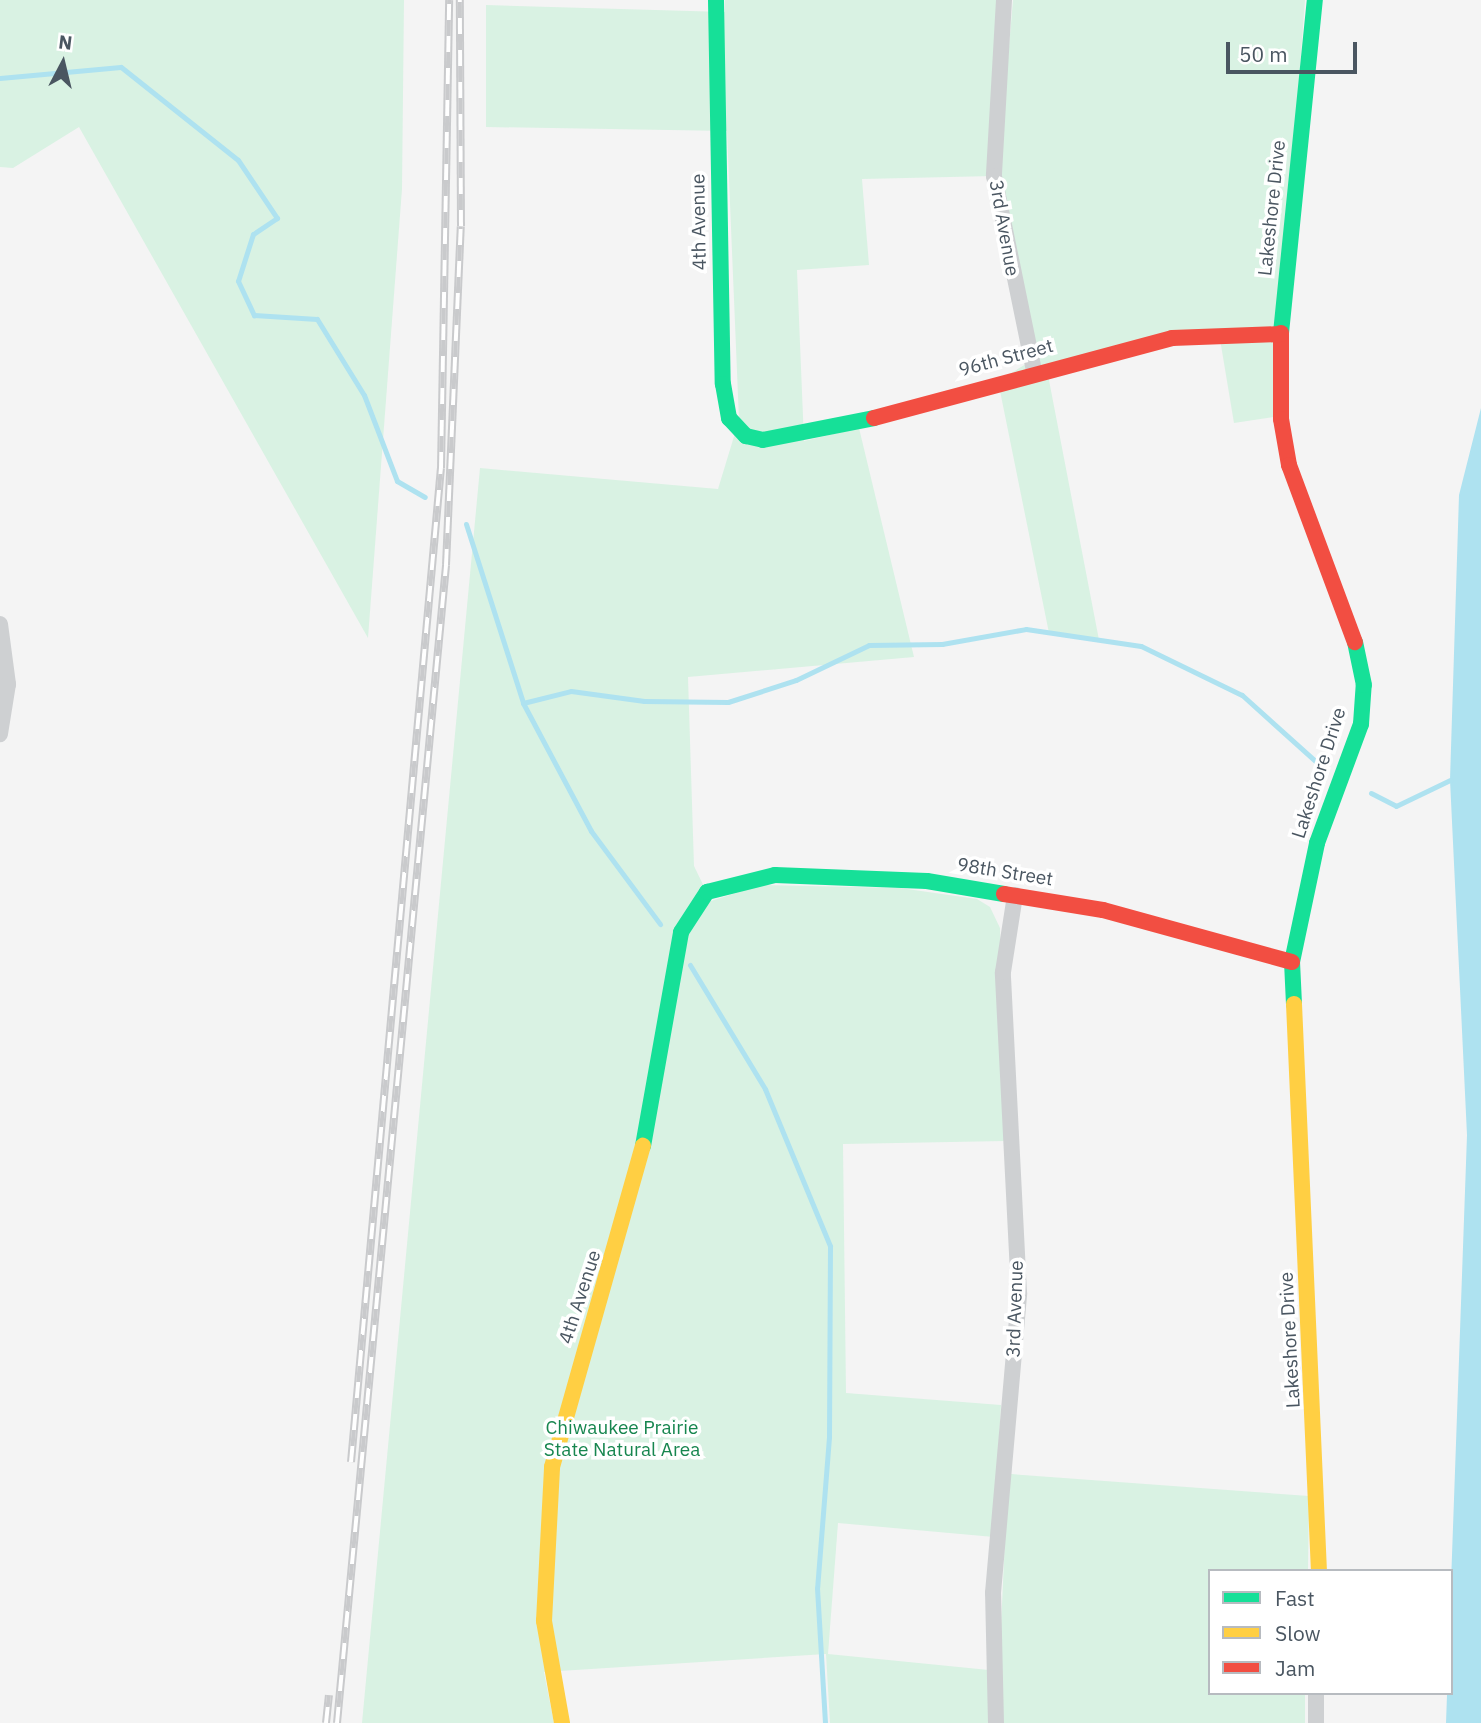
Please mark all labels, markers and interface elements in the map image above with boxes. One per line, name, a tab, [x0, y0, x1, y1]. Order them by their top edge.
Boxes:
north arrow	[28, 28, 98, 98]
scale bar	[1229, 28, 1360, 72]
text: N	[57, 29, 74, 55]
text: 50 m	[1239, 40, 1288, 68]
street label: Lakeshore Drive	[1254, 139, 1290, 277]
street label: 4th Avenue	[687, 173, 711, 271]
street label: 3rd Avenue	[984, 178, 1024, 278]
street label: 96th Street	[956, 334, 1056, 382]
street label: Lakeshore Drive	[1287, 705, 1351, 841]
street label: 98th Street	[955, 853, 1055, 891]
street label: 4th Avenue	[554, 1247, 606, 1347]
street label: 3rd Avenue	[1002, 1260, 1028, 1358]
street label: Lakeshore Drive	[1275, 1271, 1305, 1409]
park label: Chiwaukee Prairie State Natural Area	[544, 1417, 700, 1461]
legend	[1208, 1569, 1453, 1695]
text: Fast	[1275, 1584, 1315, 1612]
text: Slow	[1275, 1619, 1321, 1647]
text: Jam	[1275, 1654, 1315, 1682]

